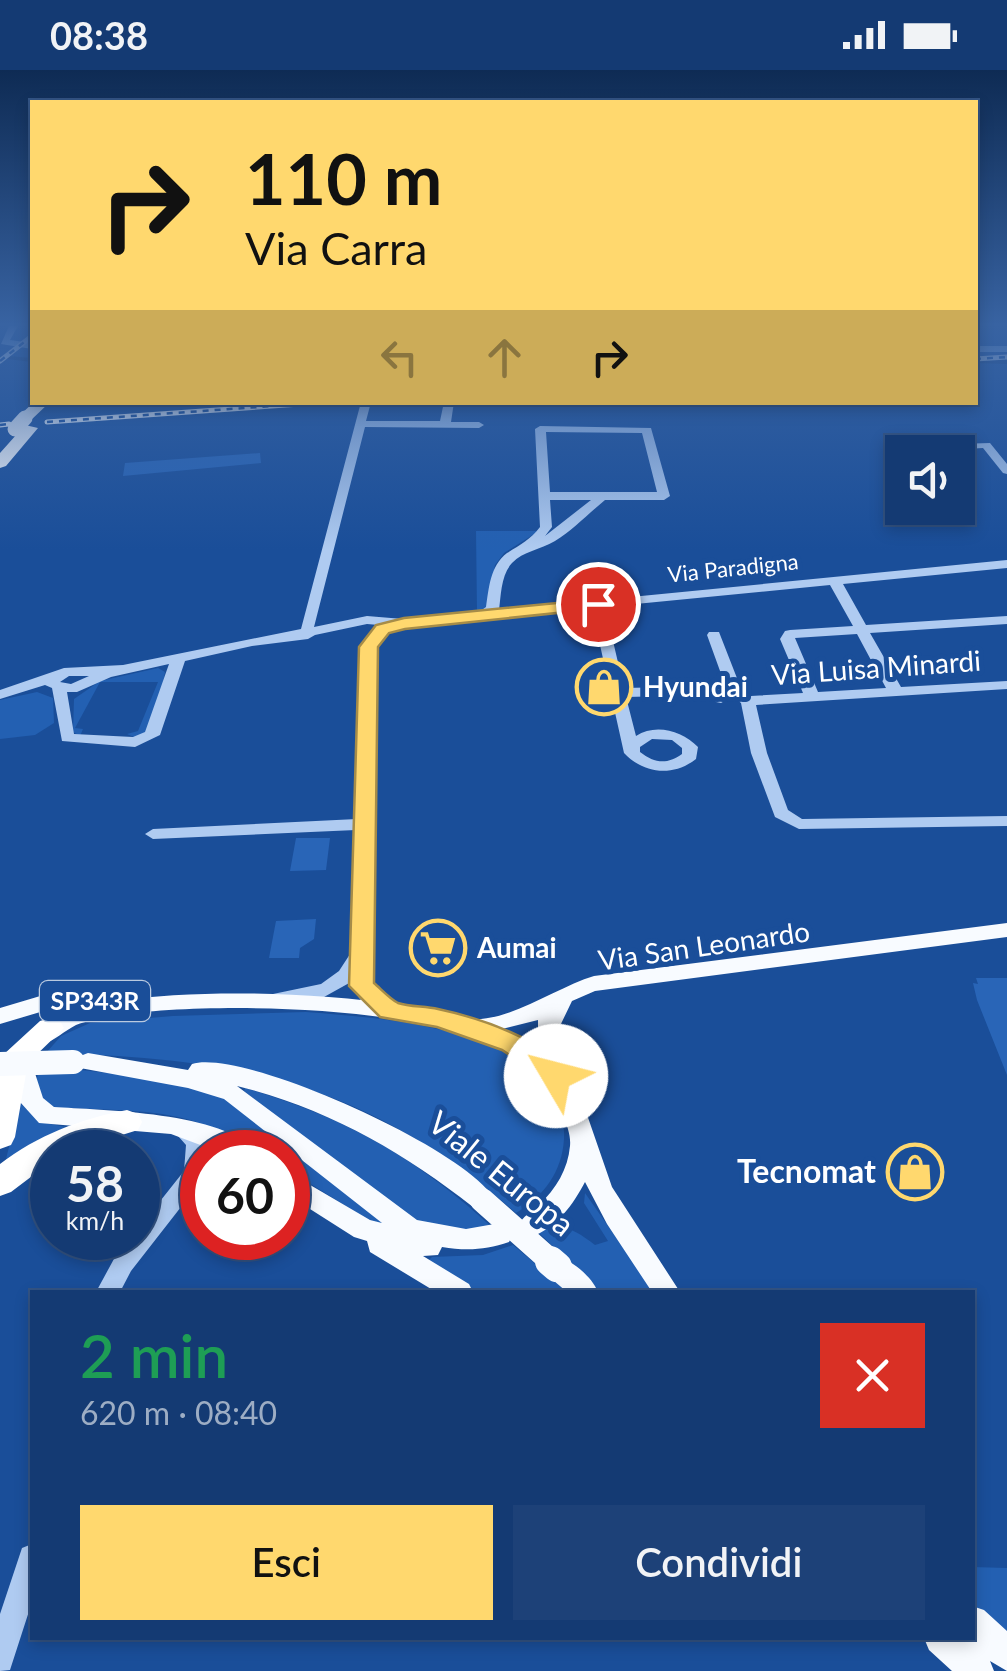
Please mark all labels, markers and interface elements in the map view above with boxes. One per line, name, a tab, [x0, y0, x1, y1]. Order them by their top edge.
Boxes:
text: 08:38	[50, 12, 148, 58]
text: 110 m	[245, 136, 442, 220]
icon: right	[80, 140, 210, 270]
text: Via Carra	[245, 221, 427, 275]
icon: left	[372, 330, 427, 385]
icon: ahead	[477, 330, 532, 385]
icon: right	[582, 330, 637, 385]
map controls	[885, 435, 975, 525]
button: sound	[885, 435, 975, 525]
street label: Via Paradigna	[666, 547, 800, 588]
pin	[556, 562, 641, 647]
icon: arrive	[571, 577, 626, 632]
street label: Via Luisa Minardi	[770, 643, 982, 691]
shop icon: Hyundai	[574, 657, 634, 717]
place label: Hyundai	[643, 669, 748, 703]
street label: Via San Leonardo	[596, 913, 812, 977]
supermarket icon: Aumai	[408, 918, 468, 978]
place label: Aumai	[476, 930, 557, 964]
road number: SP343R	[40, 981, 150, 1021]
position arrow	[504, 1024, 608, 1128]
street label: Viale Europa	[421, 1102, 583, 1244]
speed limit sign: 60	[180, 1130, 310, 1260]
shop icon: Tecnomat	[885, 1142, 945, 1202]
place label: Tecnomat	[737, 1151, 876, 1190]
text: 58	[66, 1153, 124, 1213]
text: km/h	[66, 1205, 124, 1235]
text: 2 min	[80, 1319, 228, 1391]
button: close	[820, 1323, 925, 1428]
text: 620 m · 08:40	[80, 1393, 277, 1432]
button: Esci	[80, 1505, 493, 1620]
button: Condividi	[513, 1505, 925, 1620]

